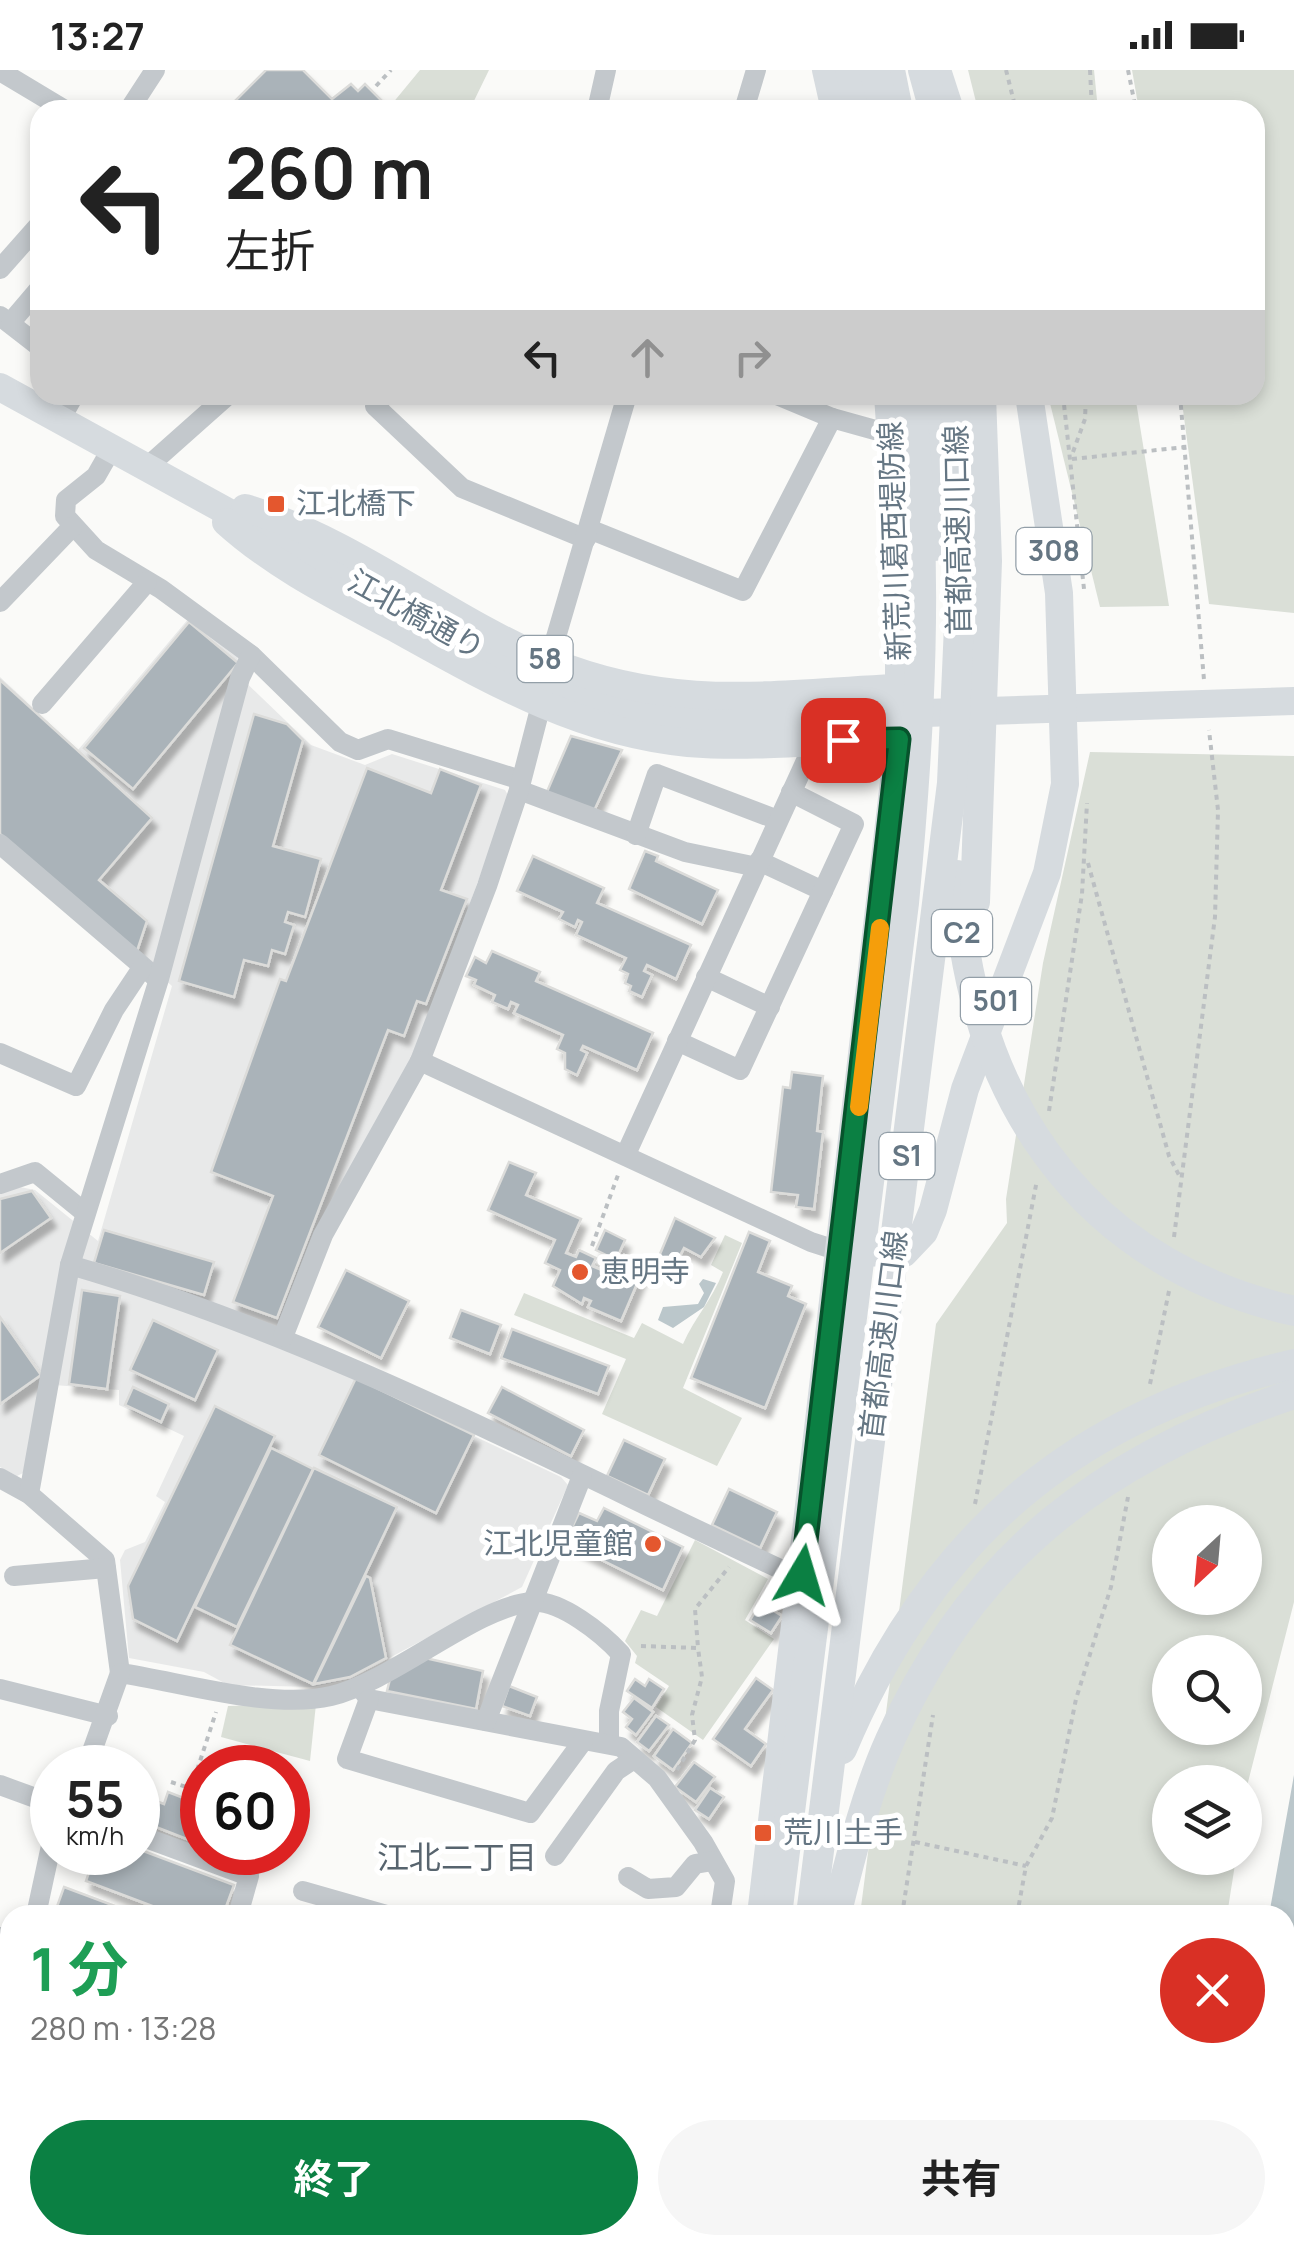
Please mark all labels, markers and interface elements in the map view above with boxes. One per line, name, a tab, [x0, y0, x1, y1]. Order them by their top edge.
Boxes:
text: 13:27	[50, 9, 145, 61]
text: 260 m	[225, 124, 433, 220]
icon: left	[60, 140, 190, 270]
text: 左折	[225, 219, 315, 281]
icon: left	[515, 330, 570, 385]
icon: ahead	[620, 330, 675, 385]
icon: right	[725, 330, 780, 385]
street label: 新荒川葛西堤防線	[869, 420, 918, 662]
street label: 首都高速川口線	[934, 425, 979, 635]
place label: 江北橋下	[296, 482, 416, 523]
marker: 江北橋下	[265, 493, 287, 515]
road number: 308	[1016, 528, 1092, 574]
street label: 江北橋通り	[341, 559, 492, 668]
road number: 58	[518, 636, 572, 682]
pin	[801, 698, 886, 783]
icon: arrive	[816, 713, 871, 768]
road number: C2	[932, 910, 992, 956]
road number: 501	[961, 978, 1031, 1024]
road number: S1	[880, 1133, 934, 1179]
street label: 首都高速川口線	[849, 1228, 916, 1442]
place label: 恵明寺	[600, 1250, 690, 1291]
marker: 恵明寺	[569, 1261, 591, 1283]
north arrow	[1152, 1505, 1262, 1615]
map controls	[1152, 1505, 1262, 1875]
place label: 江北児童館	[483, 1522, 633, 1563]
position arrow	[750, 1523, 854, 1627]
marker: 江北児童館	[642, 1533, 664, 1555]
button: search	[1152, 1635, 1262, 1745]
speed limit sign: 60	[180, 1745, 310, 1875]
text: 55	[66, 1764, 124, 1832]
button: layers	[1152, 1765, 1262, 1875]
place label: 荒川土手	[783, 1811, 903, 1852]
text: km/h	[66, 1818, 124, 1853]
marker: 荒川土手	[752, 1822, 774, 1844]
district label: 江北二丁目	[377, 1835, 537, 1879]
text: 1 分	[30, 1927, 128, 2009]
button: close	[1160, 1938, 1265, 2043]
text: 280 m · 13:28	[30, 2006, 216, 2050]
button: 終了	[30, 2120, 638, 2235]
button: 共有	[658, 2120, 1265, 2235]

